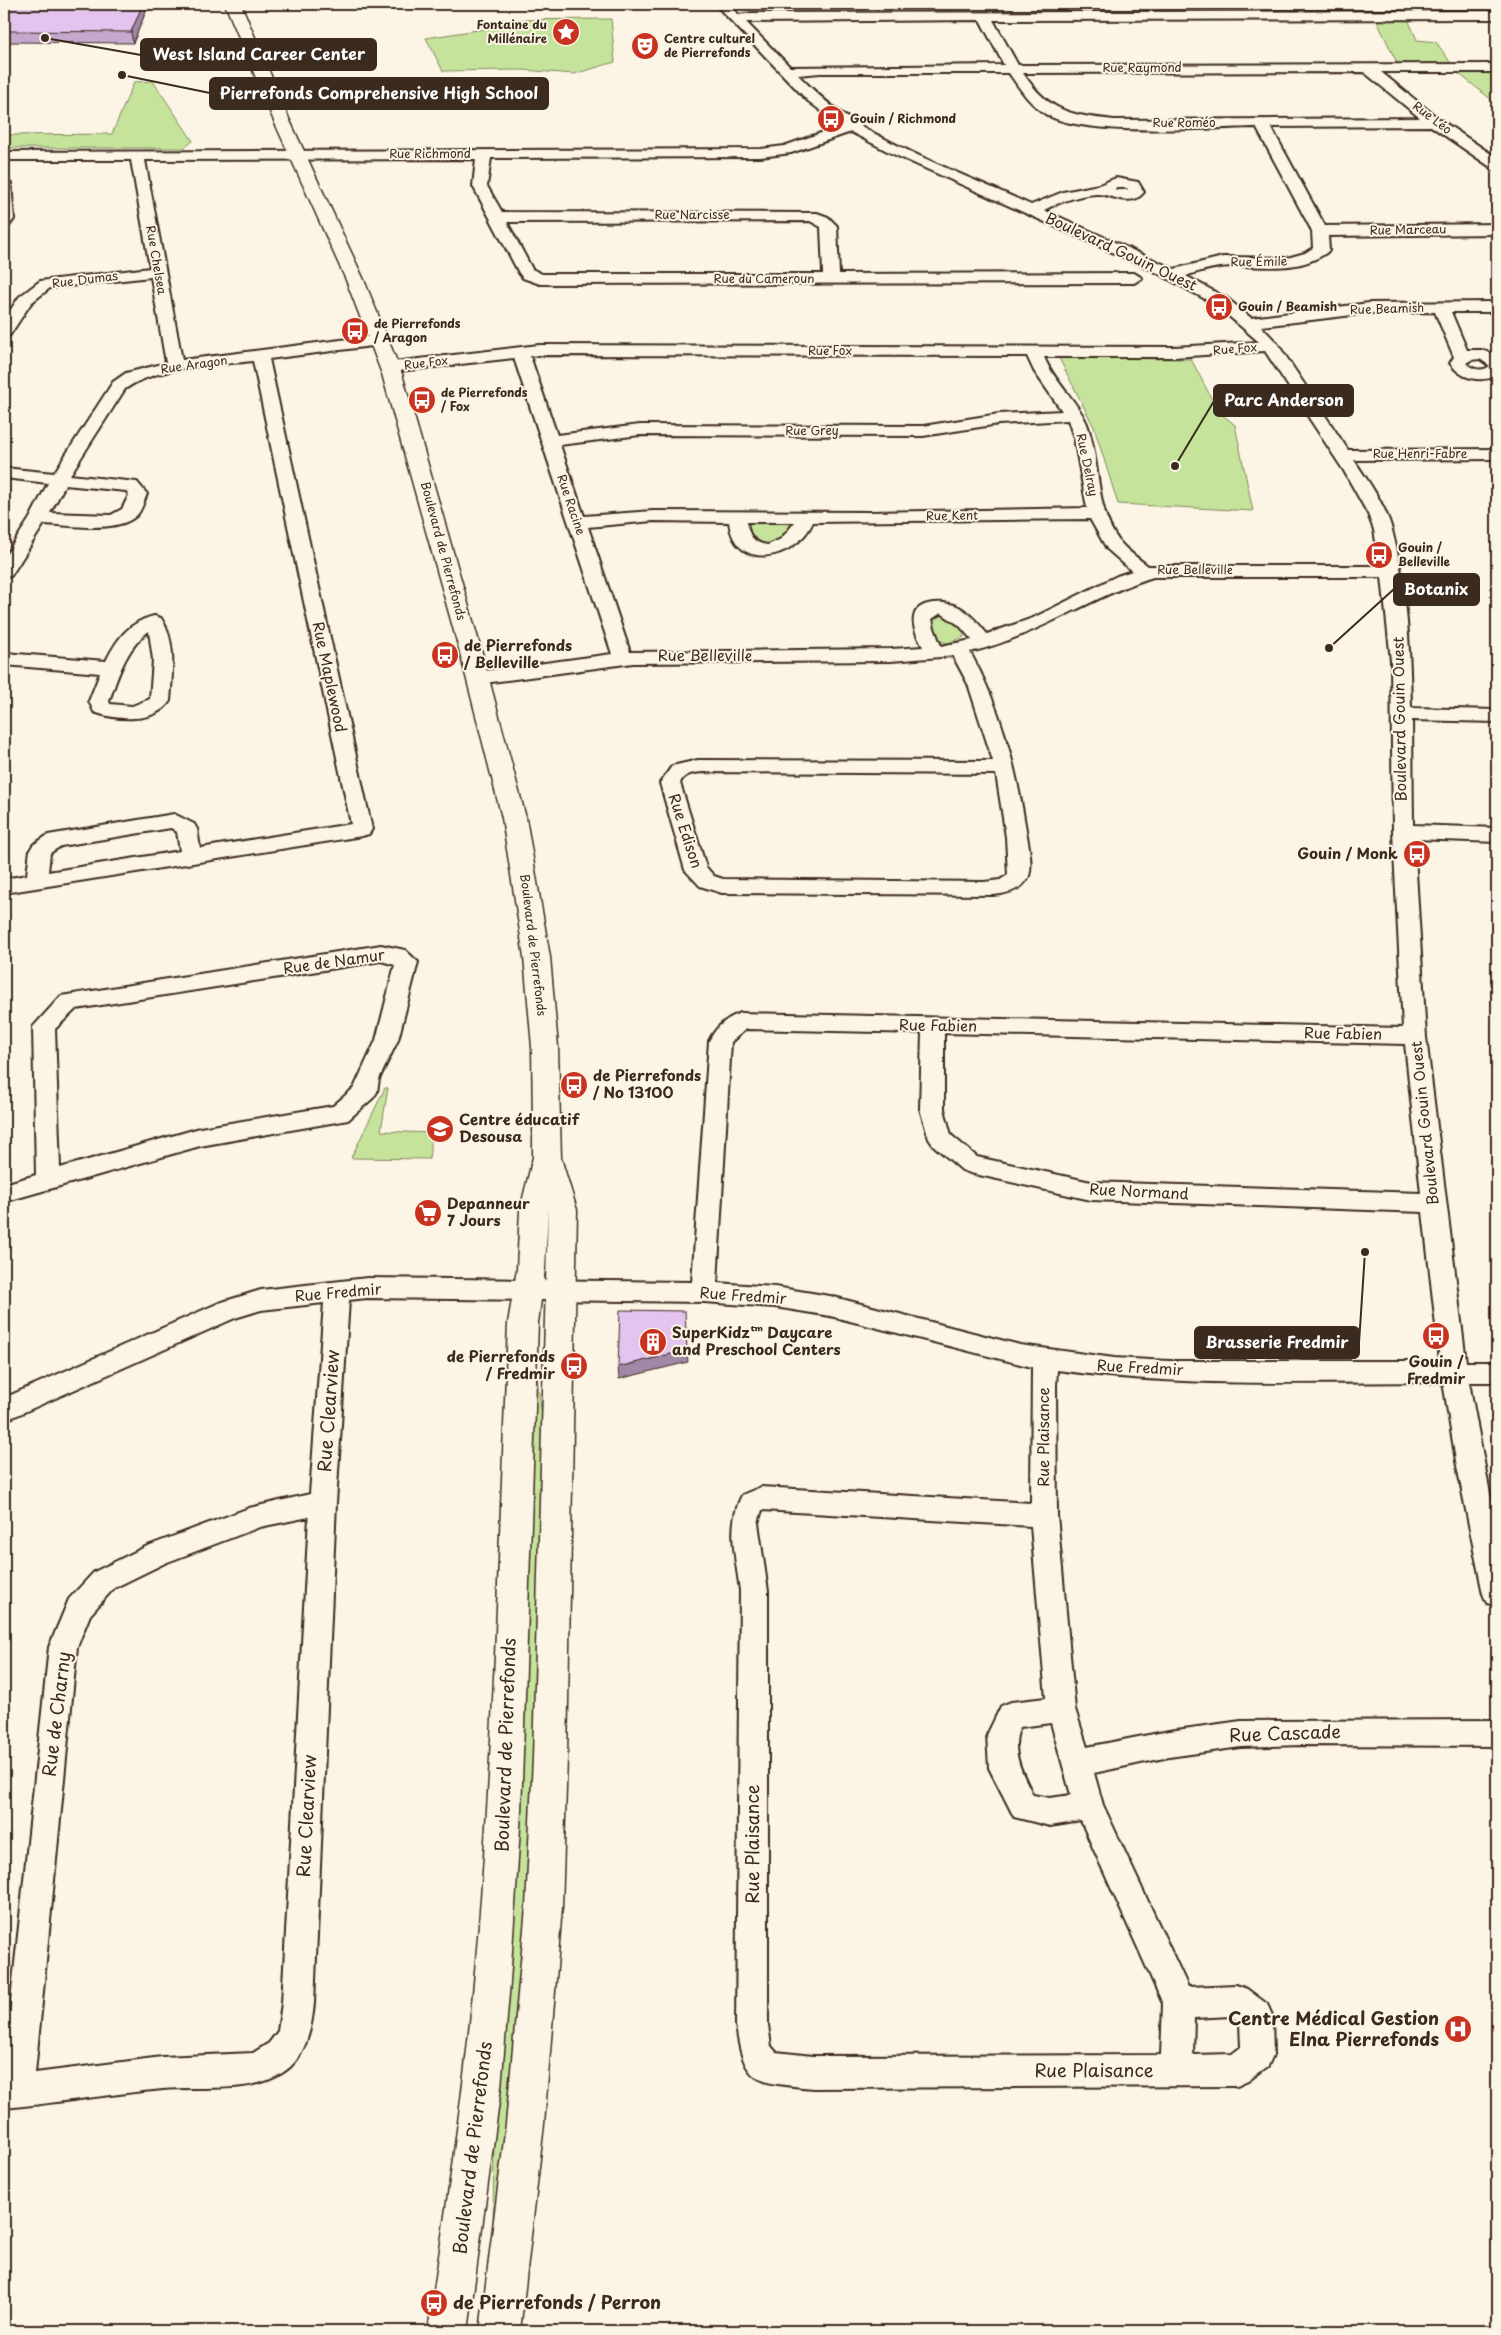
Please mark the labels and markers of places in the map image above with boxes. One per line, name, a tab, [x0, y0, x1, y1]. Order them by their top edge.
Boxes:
place label: Fontaine du Millénaire	[477, 15, 547, 47]
place icon: Fontaine du Millénaire	[551, 17, 581, 47]
place label: Centre culturel de Pierrefonds	[664, 29, 755, 61]
theatre icon: Centre culturel de Pierrefonds	[630, 31, 660, 61]
callout: West Island Career Center	[141, 39, 376, 70]
callout: Pierrefonds Comprehensive High School	[210, 78, 548, 109]
bus stop icon: Gouin / Richmond	[816, 104, 846, 134]
place label: Gouin / Richmond	[850, 109, 957, 127]
bus stop icon: Gouin / Beamish	[1204, 292, 1234, 322]
place label: Gouin / Beamish	[1238, 297, 1337, 315]
place label: de Pierrefonds / Aragon	[373, 314, 461, 346]
bus stop icon: de Pierrefonds / Aragon	[340, 316, 370, 346]
place label: de Pierrefonds / Fox	[440, 383, 528, 415]
bus stop icon: de Pierrefonds / Fox	[407, 385, 437, 415]
callout: Parc Anderson	[1214, 385, 1353, 416]
place label: Gouin / Belleville	[1398, 538, 1450, 570]
bus stop icon: Gouin / Belleville	[1364, 540, 1394, 570]
callout: Botanix	[1394, 574, 1479, 605]
place label: de Pierrefonds / Belleville	[463, 633, 572, 673]
bus stop icon: de Pierrefonds / Belleville	[430, 640, 460, 670]
bus stop icon: Gouin / Monk	[1402, 839, 1432, 869]
place label: Gouin / Monk	[1297, 841, 1398, 864]
place label: de Pierrefonds / No 13100	[592, 1063, 701, 1103]
bus stop icon: de Pierrefonds / No 13100	[559, 1070, 589, 1100]
place label: Centre éducatif Desousa	[459, 1107, 581, 1147]
school or university icon: Centre éducatif Desousa	[425, 1114, 455, 1144]
place label: Depanneur 7 Jours	[447, 1191, 530, 1231]
supermarket icon: Depanneur 7 Jours	[413, 1198, 443, 1228]
place label: SuperKidz™ Daycare and Preschool Centers	[672, 1320, 841, 1360]
bus stop icon: Gouin / Fredmir	[1421, 1321, 1451, 1351]
building icon: SuperKidz™ Daycare and Preschool Centers	[638, 1327, 668, 1357]
callout: Brasserie Fredmir	[1195, 1327, 1359, 1358]
place label: de Pierrefonds / Fredmir	[447, 1344, 555, 1384]
place label: Gouin / Fredmir	[1407, 1349, 1466, 1389]
bus stop icon: de Pierrefonds / Fredmir	[559, 1351, 589, 1381]
place label: Centre Médical Gestion Elna Pierrefonds	[1228, 2004, 1439, 2052]
hospital icon: Centre Médical Gestion Elna Pierrefonds	[1443, 2014, 1473, 2044]
bus stop icon: de Pierrefonds / Perron	[419, 2288, 449, 2318]
place label: de Pierrefonds / Perron	[453, 2288, 661, 2315]

